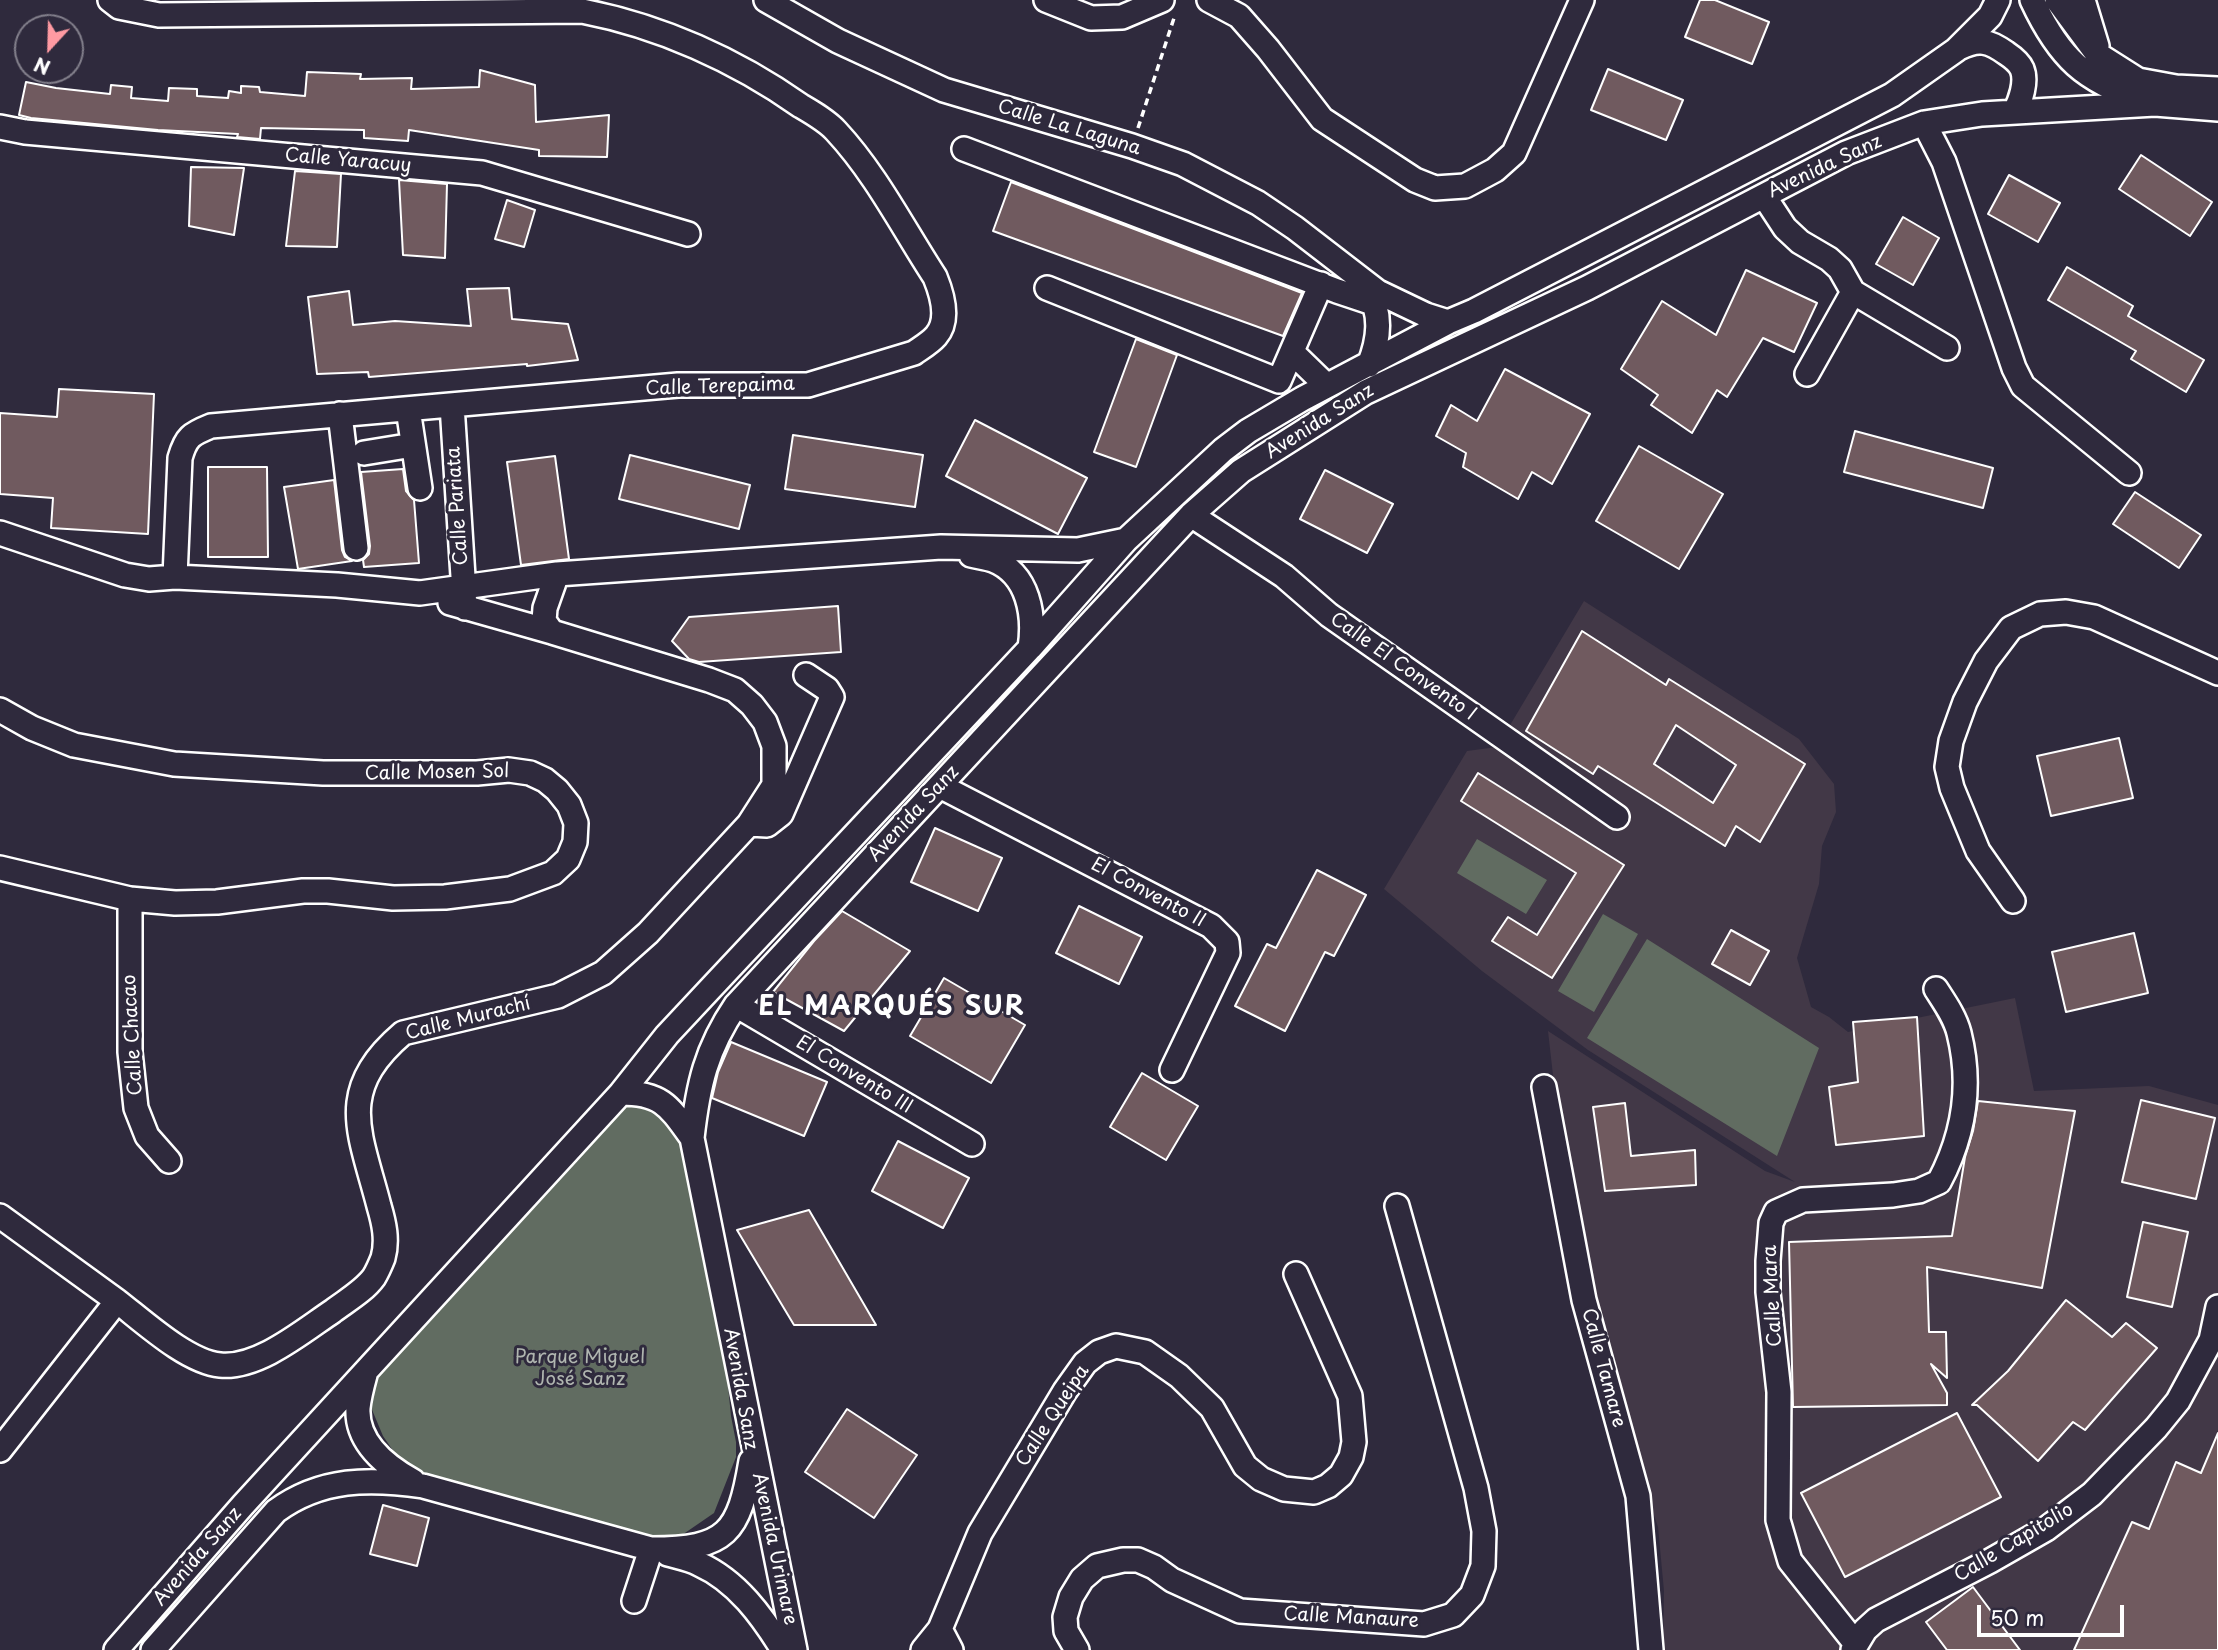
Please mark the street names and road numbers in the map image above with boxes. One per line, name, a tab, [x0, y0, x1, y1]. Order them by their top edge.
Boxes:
street label: Calle La Laguna	[995, 95, 1143, 161]
street label: Avenida Sanz	[1764, 131, 1886, 203]
street label: Calle Yaracuy	[284, 144, 412, 178]
street label: Calle Terepaima	[645, 373, 795, 401]
street label: Avenida Sanz	[1262, 380, 1378, 464]
street label: Calle Pariata	[442, 446, 474, 566]
street label: Calle El Convento I	[1326, 608, 1480, 726]
street label: Calle Mosen Sol	[364, 760, 510, 786]
street label: Avenida Sanz	[864, 761, 964, 867]
street label: El Convento II	[1087, 853, 1209, 933]
street label: Calle Chacao	[118, 974, 148, 1096]
street label: Calle Murachí	[403, 992, 533, 1046]
street label: El Convento III	[792, 1031, 916, 1119]
street label: Calle Mara	[1759, 1245, 1787, 1347]
street label: Calle Tamare	[1576, 1306, 1630, 1430]
street label: Avenida Sanz	[718, 1326, 762, 1452]
street label: Calle Queipa	[1012, 1361, 1094, 1471]
street label: Avenida Urimare	[747, 1471, 801, 1627]
street label: Calle Capitolio	[1950, 1499, 2078, 1587]
street label: Avenida Sanz	[149, 1503, 247, 1611]
street label: Calle Manaure	[1283, 1603, 1419, 1633]

